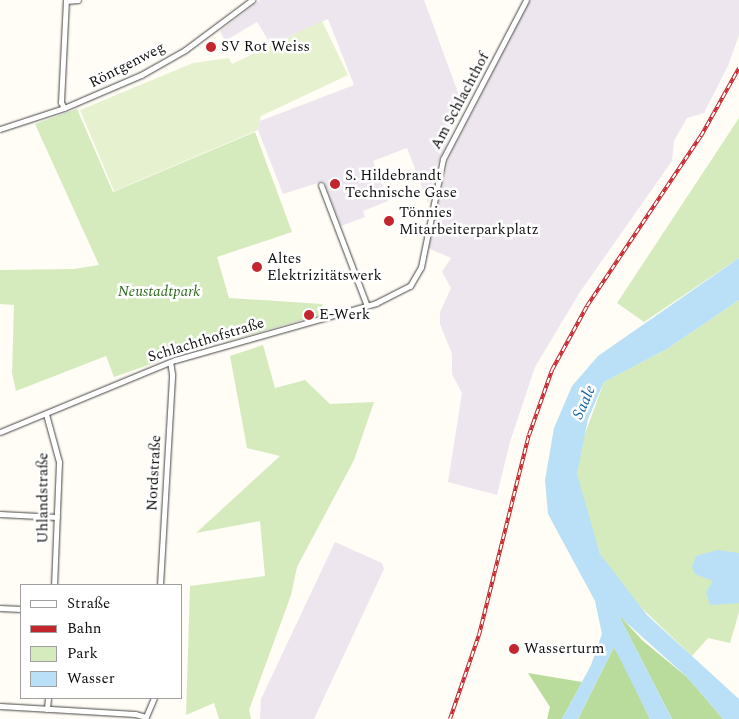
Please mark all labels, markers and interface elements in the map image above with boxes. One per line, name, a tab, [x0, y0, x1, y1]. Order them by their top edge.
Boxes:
street label: Röntgenweg	[86, 38, 168, 92]
place label: SV Rot Weiss	[221, 38, 310, 56]
marker: SV Rot Weiss	[205, 41, 217, 53]
street label: Am Schlachthof	[427, 50, 493, 152]
place label: S. Hildebrandt Technische Gase	[345, 166, 457, 201]
marker: S. Hildebrandt Technische Gase	[329, 178, 341, 190]
place label: Tönnies Mitarbeiterparkplatz	[399, 203, 539, 238]
marker: Tönnies Mitarbeiterparkplatz	[383, 215, 395, 227]
place label: Altes Elektrizitätswerk	[267, 249, 382, 284]
marker: Altes Elektrizitätswerk	[251, 261, 263, 273]
park label: Neustadtpark	[118, 283, 200, 301]
place label: E-Werk	[319, 306, 370, 324]
marker: E-Werk	[303, 309, 315, 321]
street label: Schlachthofstraße	[146, 314, 266, 366]
water label: Saale	[568, 382, 600, 422]
street label: Nordstraße	[143, 435, 165, 511]
street label: Uhlandstraße	[34, 452, 52, 544]
legend	[20, 584, 182, 699]
text: Straße	[67, 592, 110, 615]
text: Bahn	[67, 617, 102, 640]
place label: Wasserturm	[524, 640, 604, 658]
text: Park	[67, 642, 98, 665]
marker: Wasserturm	[508, 643, 520, 655]
text: Wasser	[67, 667, 115, 690]

